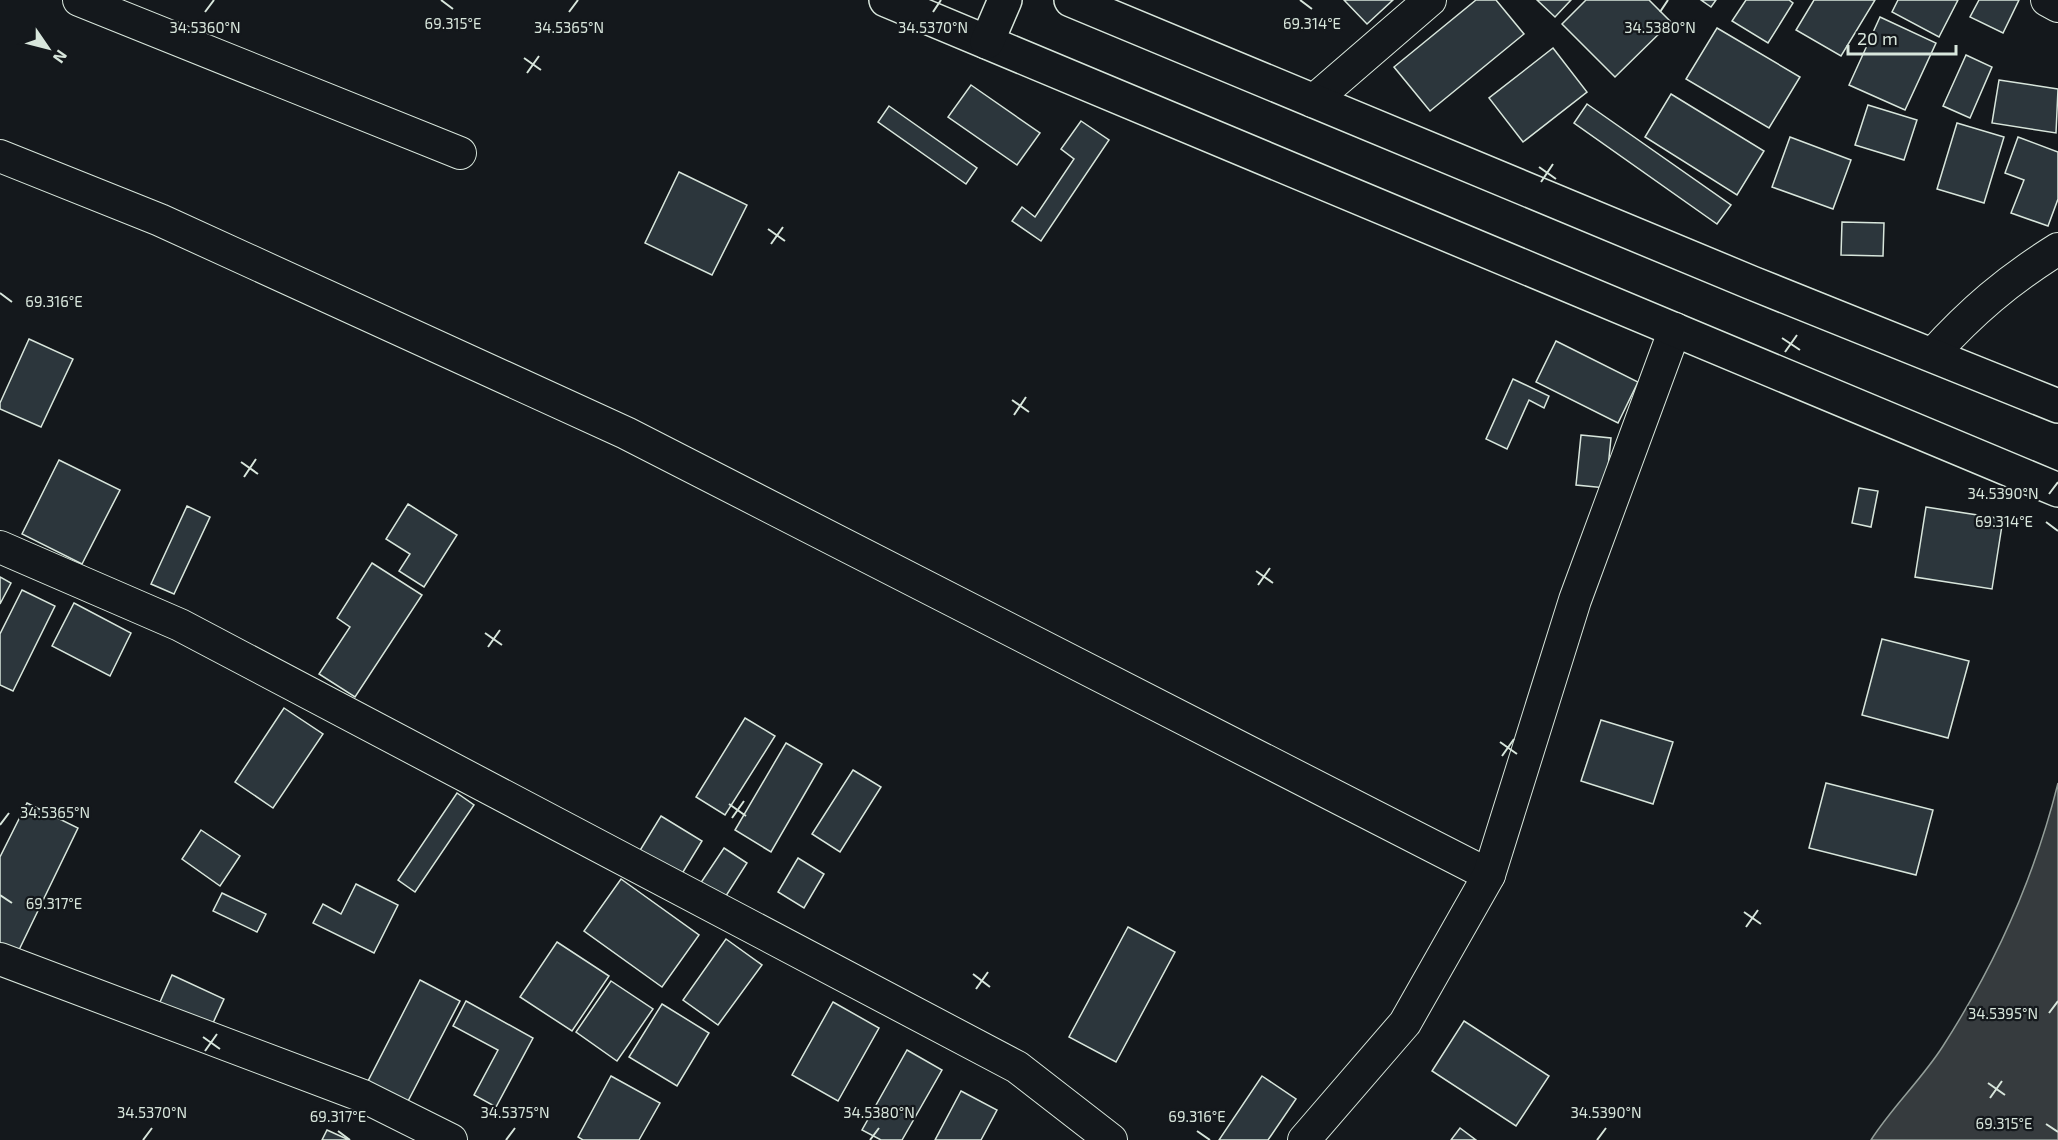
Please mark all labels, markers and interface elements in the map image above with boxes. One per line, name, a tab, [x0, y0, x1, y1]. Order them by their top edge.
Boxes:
text: 69.315°E	[425, 14, 481, 32]
text: 69.314°E	[1283, 14, 1341, 32]
north arrow	[18, 18, 78, 78]
text: 34.5360°N	[169, 18, 241, 36]
text: 34.5365°N	[534, 18, 604, 36]
text: 34.5370°N	[898, 18, 968, 36]
text: 34.5380°N	[1624, 18, 1696, 36]
scale bar	[1848, 18, 1956, 56]
text: 20 m	[1857, 27, 1898, 49]
text: N	[50, 47, 72, 67]
text: 69.316°E	[25, 292, 83, 310]
text: 34.5390°N	[1967, 484, 2039, 502]
text: 69.314°E	[1975, 512, 2033, 530]
text: 34.5365°N	[20, 803, 90, 821]
text: 69.317°E	[26, 894, 82, 912]
text: 34.5395°N	[1968, 1004, 2038, 1022]
text: 34.5370°N	[117, 1103, 187, 1121]
text: 34.5375°N	[480, 1103, 550, 1121]
text: 34.5380°N	[843, 1103, 915, 1121]
text: 34.5390°N	[1570, 1103, 1642, 1121]
text: 69.317°E	[310, 1107, 366, 1125]
text: 69.316°E	[1168, 1107, 1226, 1125]
text: 69.315°E	[1976, 1114, 2032, 1132]

